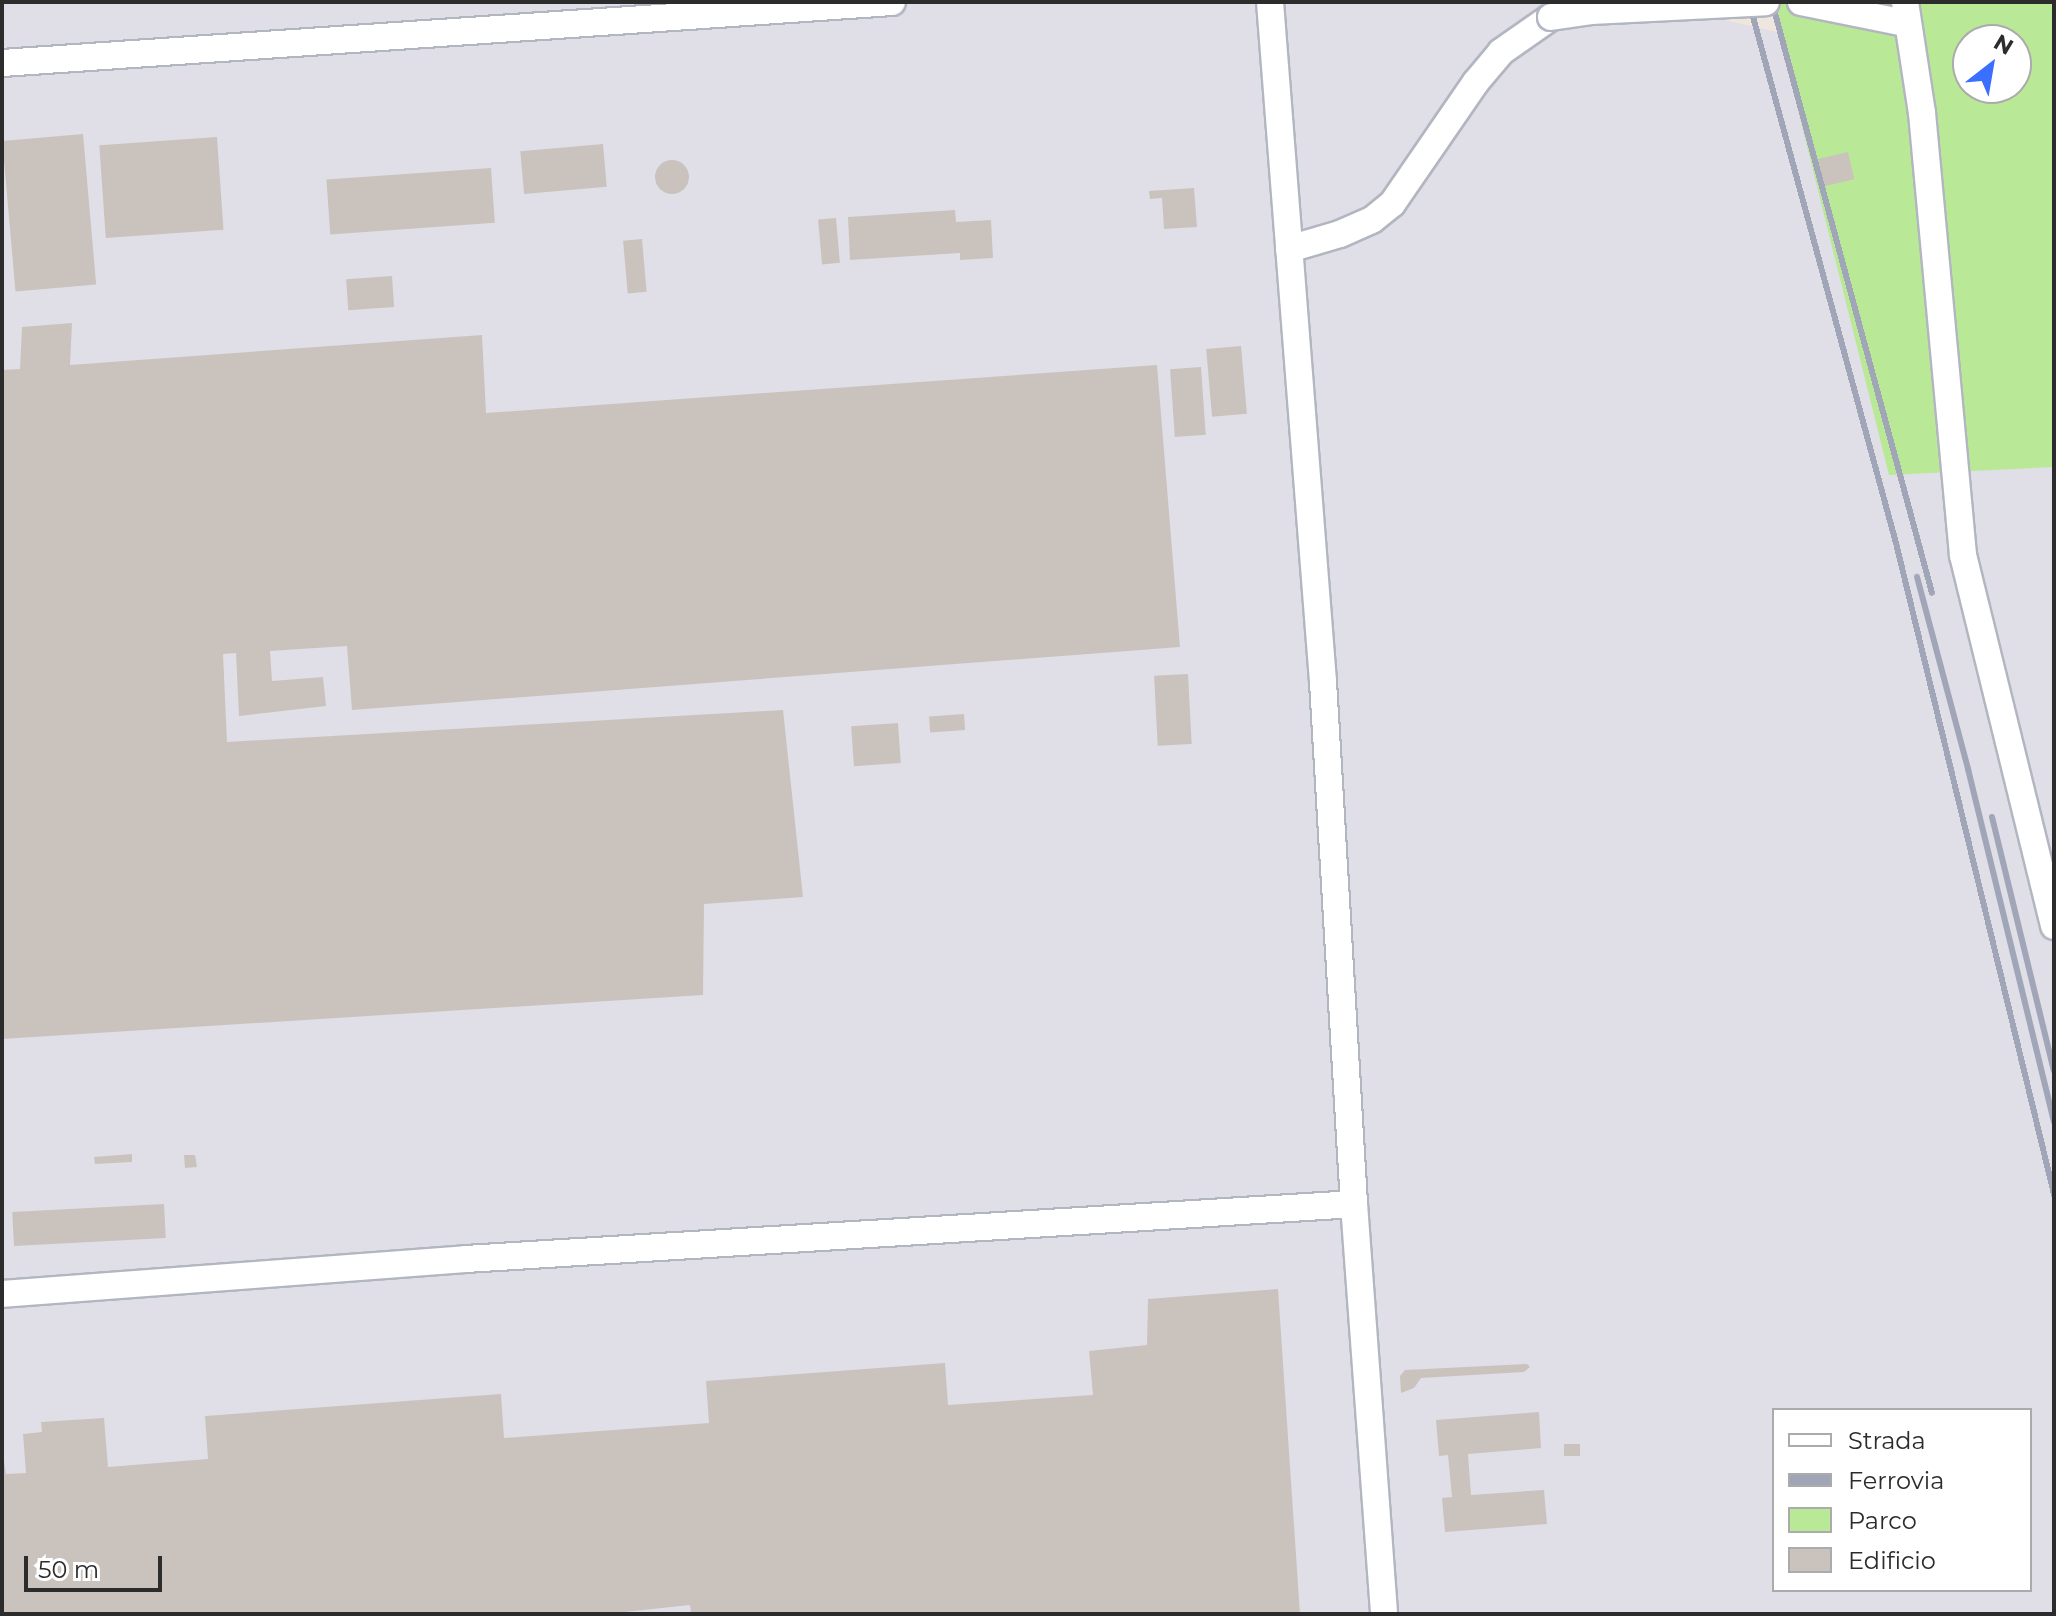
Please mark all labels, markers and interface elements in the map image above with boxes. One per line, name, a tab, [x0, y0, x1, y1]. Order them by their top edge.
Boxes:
north arrow	[1952, 24, 2032, 104]
text: N	[1989, 29, 2018, 61]
legend	[1772, 1408, 2032, 1592]
text: Strada	[1848, 1426, 1926, 1455]
text: Ferrovia	[1848, 1466, 1944, 1495]
text: Parco	[1848, 1506, 1917, 1535]
scale bar	[28, 1540, 166, 1590]
text: Edificio	[1848, 1546, 1936, 1575]
text: 50 m	[38, 1555, 99, 1584]

